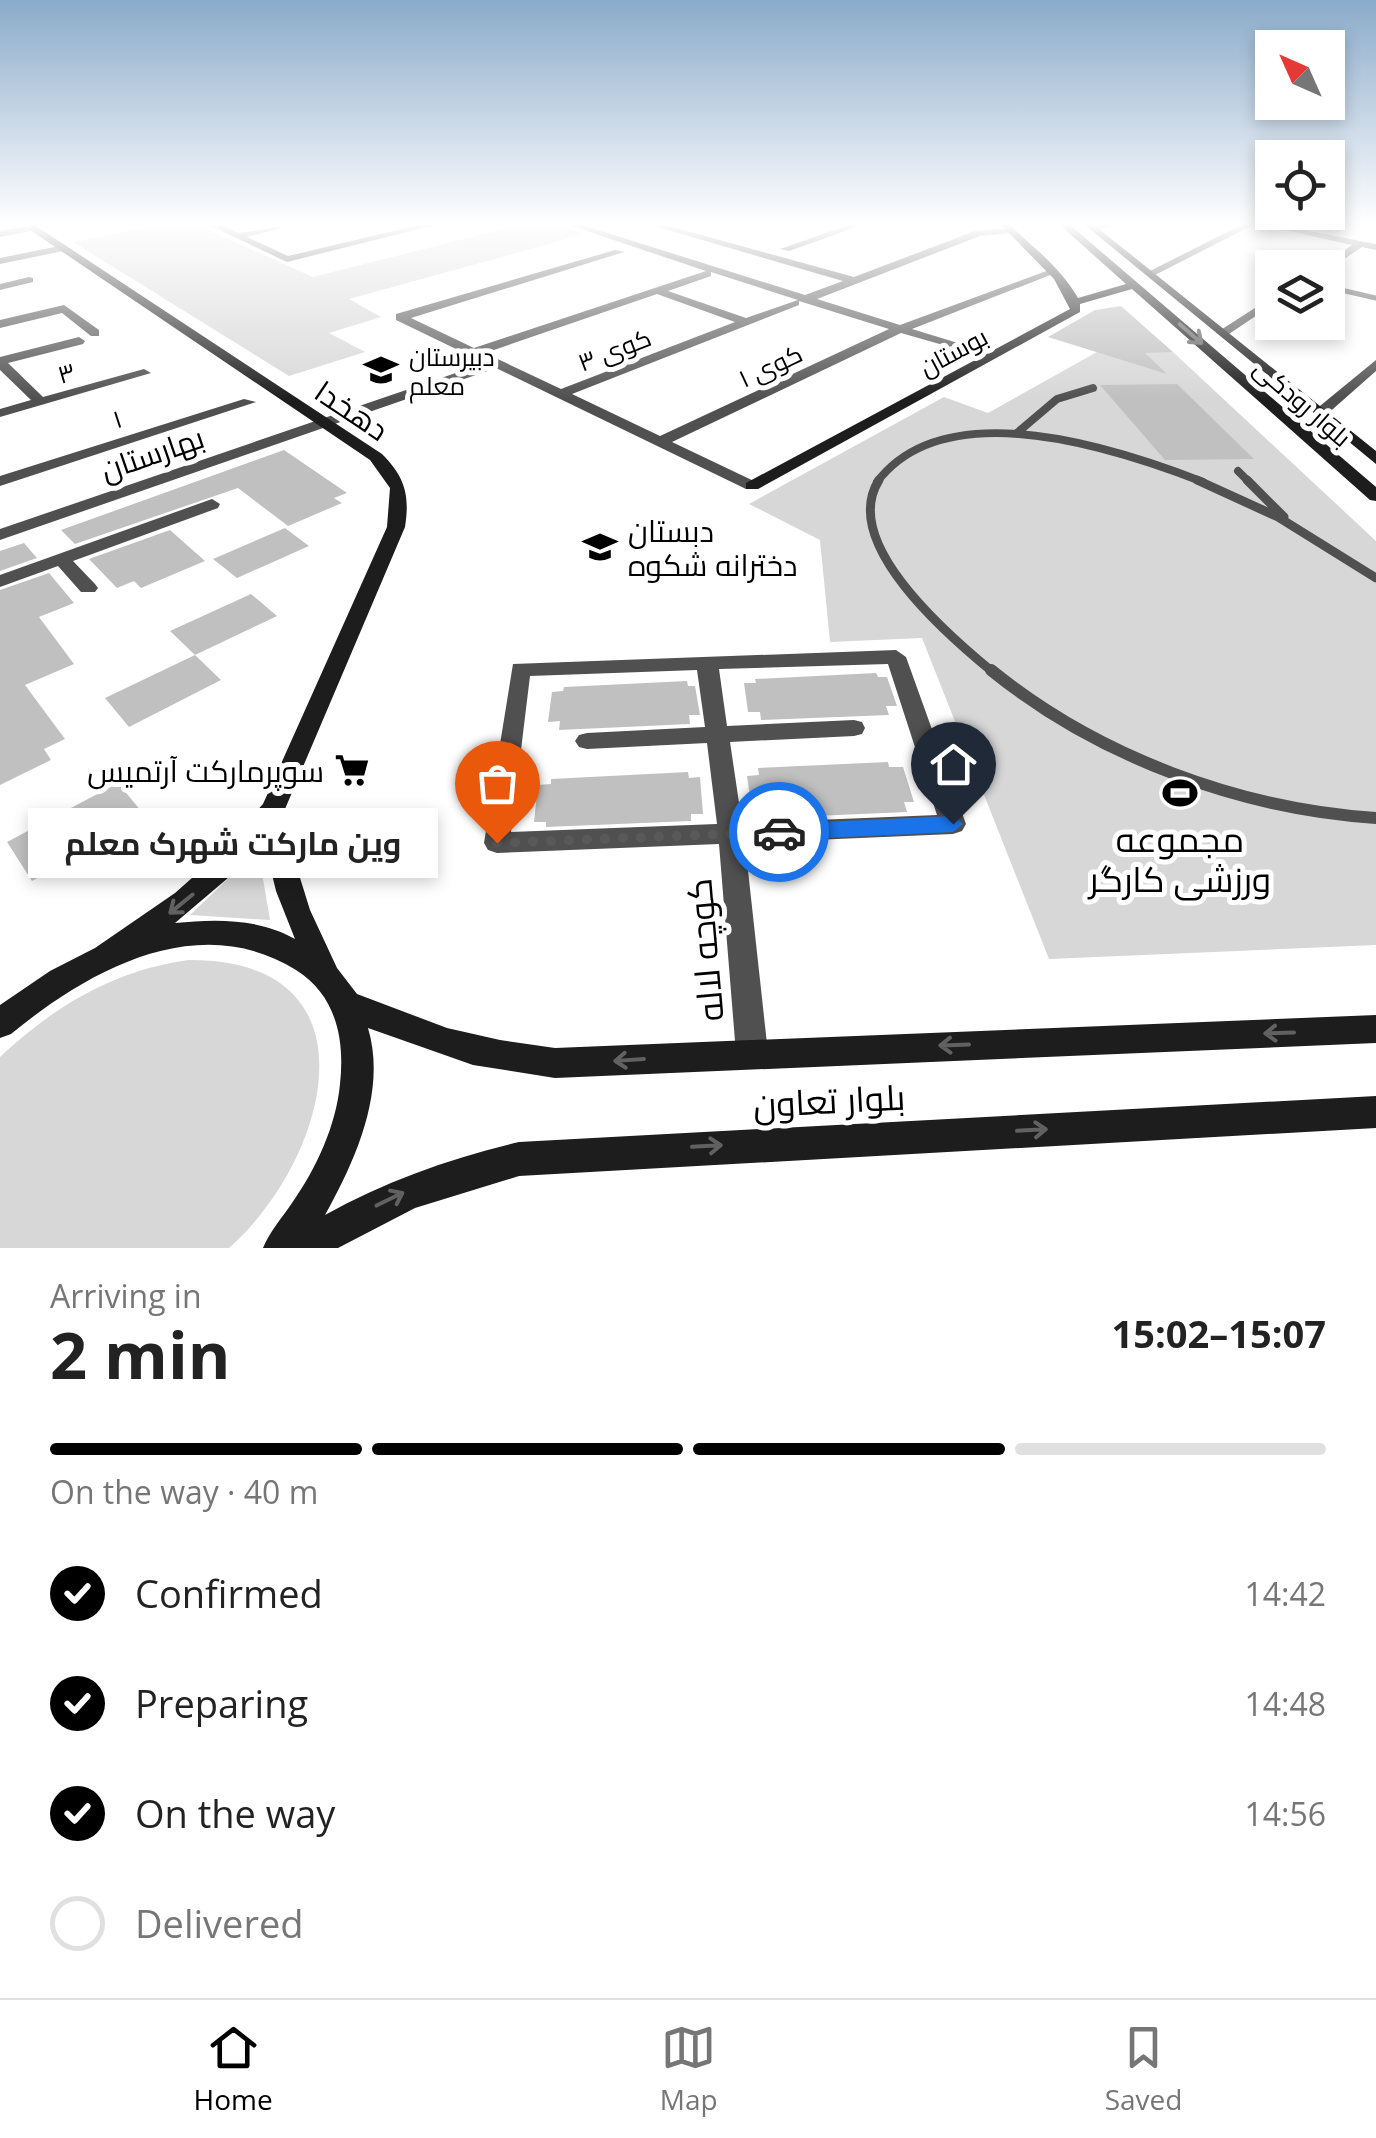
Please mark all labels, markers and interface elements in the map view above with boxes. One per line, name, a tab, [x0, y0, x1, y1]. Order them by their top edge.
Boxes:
north arrow	[1255, 30, 1345, 120]
map controls	[1255, 30, 1345, 340]
button: locate	[1255, 140, 1345, 230]
button: layers	[1255, 250, 1345, 340]
street label: بوستان	[913, 319, 993, 383]
street label: کوی ۳	[572, 320, 656, 378]
one-way arrow	[1178, 323, 1203, 346]
street label: کوی ۱	[733, 335, 807, 395]
place label: دبیرستان معلم	[409, 339, 495, 404]
street label: بلوار رودکی	[1247, 350, 1359, 454]
school or university icon: دبیرستان معلم	[362, 351, 400, 389]
street label: ۳	[53, 353, 79, 391]
street label: دهخدا	[307, 370, 397, 450]
street label: ۱	[108, 401, 126, 435]
street label: بهارستان	[95, 416, 209, 490]
place label: دبستان دخترانه شکوه	[628, 510, 798, 585]
school or university icon: دبستان دخترانه شکوه	[581, 528, 619, 566]
pin	[911, 722, 996, 825]
icon: home	[926, 737, 981, 792]
pin	[455, 741, 540, 844]
place label: سوپرمارکت آرتمیس	[87, 750, 324, 791]
supermarket icon: سوپرمارکت آرتمیس	[333, 751, 371, 789]
icon: bag	[470, 756, 525, 811]
sports icon: مجموعه ورزشی کارگر	[1161, 774, 1199, 812]
courier	[729, 782, 829, 882]
icon: car	[752, 805, 807, 860]
callout: وین مارکت شهرک معلم	[27, 808, 437, 878]
place label: مجموعه ورزشی کارگر	[1087, 815, 1271, 902]
text: وین مارکت شهرک معلم	[65, 821, 401, 864]
street label: کوچه لاله	[674, 877, 735, 1023]
one-way arrow	[168, 893, 194, 915]
one-way arrow	[1263, 1023, 1295, 1042]
one-way arrow	[938, 1036, 970, 1055]
one-way arrow	[614, 1051, 646, 1070]
street label: بلوار تعاون	[752, 1073, 906, 1127]
one-way arrow	[1015, 1120, 1047, 1139]
one-way arrow	[691, 1137, 723, 1156]
one-way arrow	[374, 1189, 404, 1208]
text: Arriving in	[50, 1274, 202, 1317]
text: 15:02–15:07	[1112, 1307, 1326, 1359]
text: 2 min	[50, 1310, 230, 1398]
text: On the way · 40 m	[50, 1470, 318, 1513]
icon: check	[50, 1566, 105, 1621]
text: Confirmed	[135, 1567, 323, 1619]
text: 14:42	[1244, 1572, 1326, 1615]
icon: check	[50, 1676, 105, 1731]
text: Preparing	[135, 1677, 308, 1729]
text: 14:48	[1244, 1682, 1326, 1725]
icon: check	[50, 1786, 105, 1841]
text: On the way	[135, 1787, 335, 1839]
text: 14:56	[1244, 1792, 1326, 1835]
text: Delivered	[135, 1897, 304, 1949]
tab: Home	[194, 2020, 273, 2118]
tab: Map	[660, 2020, 718, 2118]
tab: Saved	[1105, 2020, 1182, 2118]

